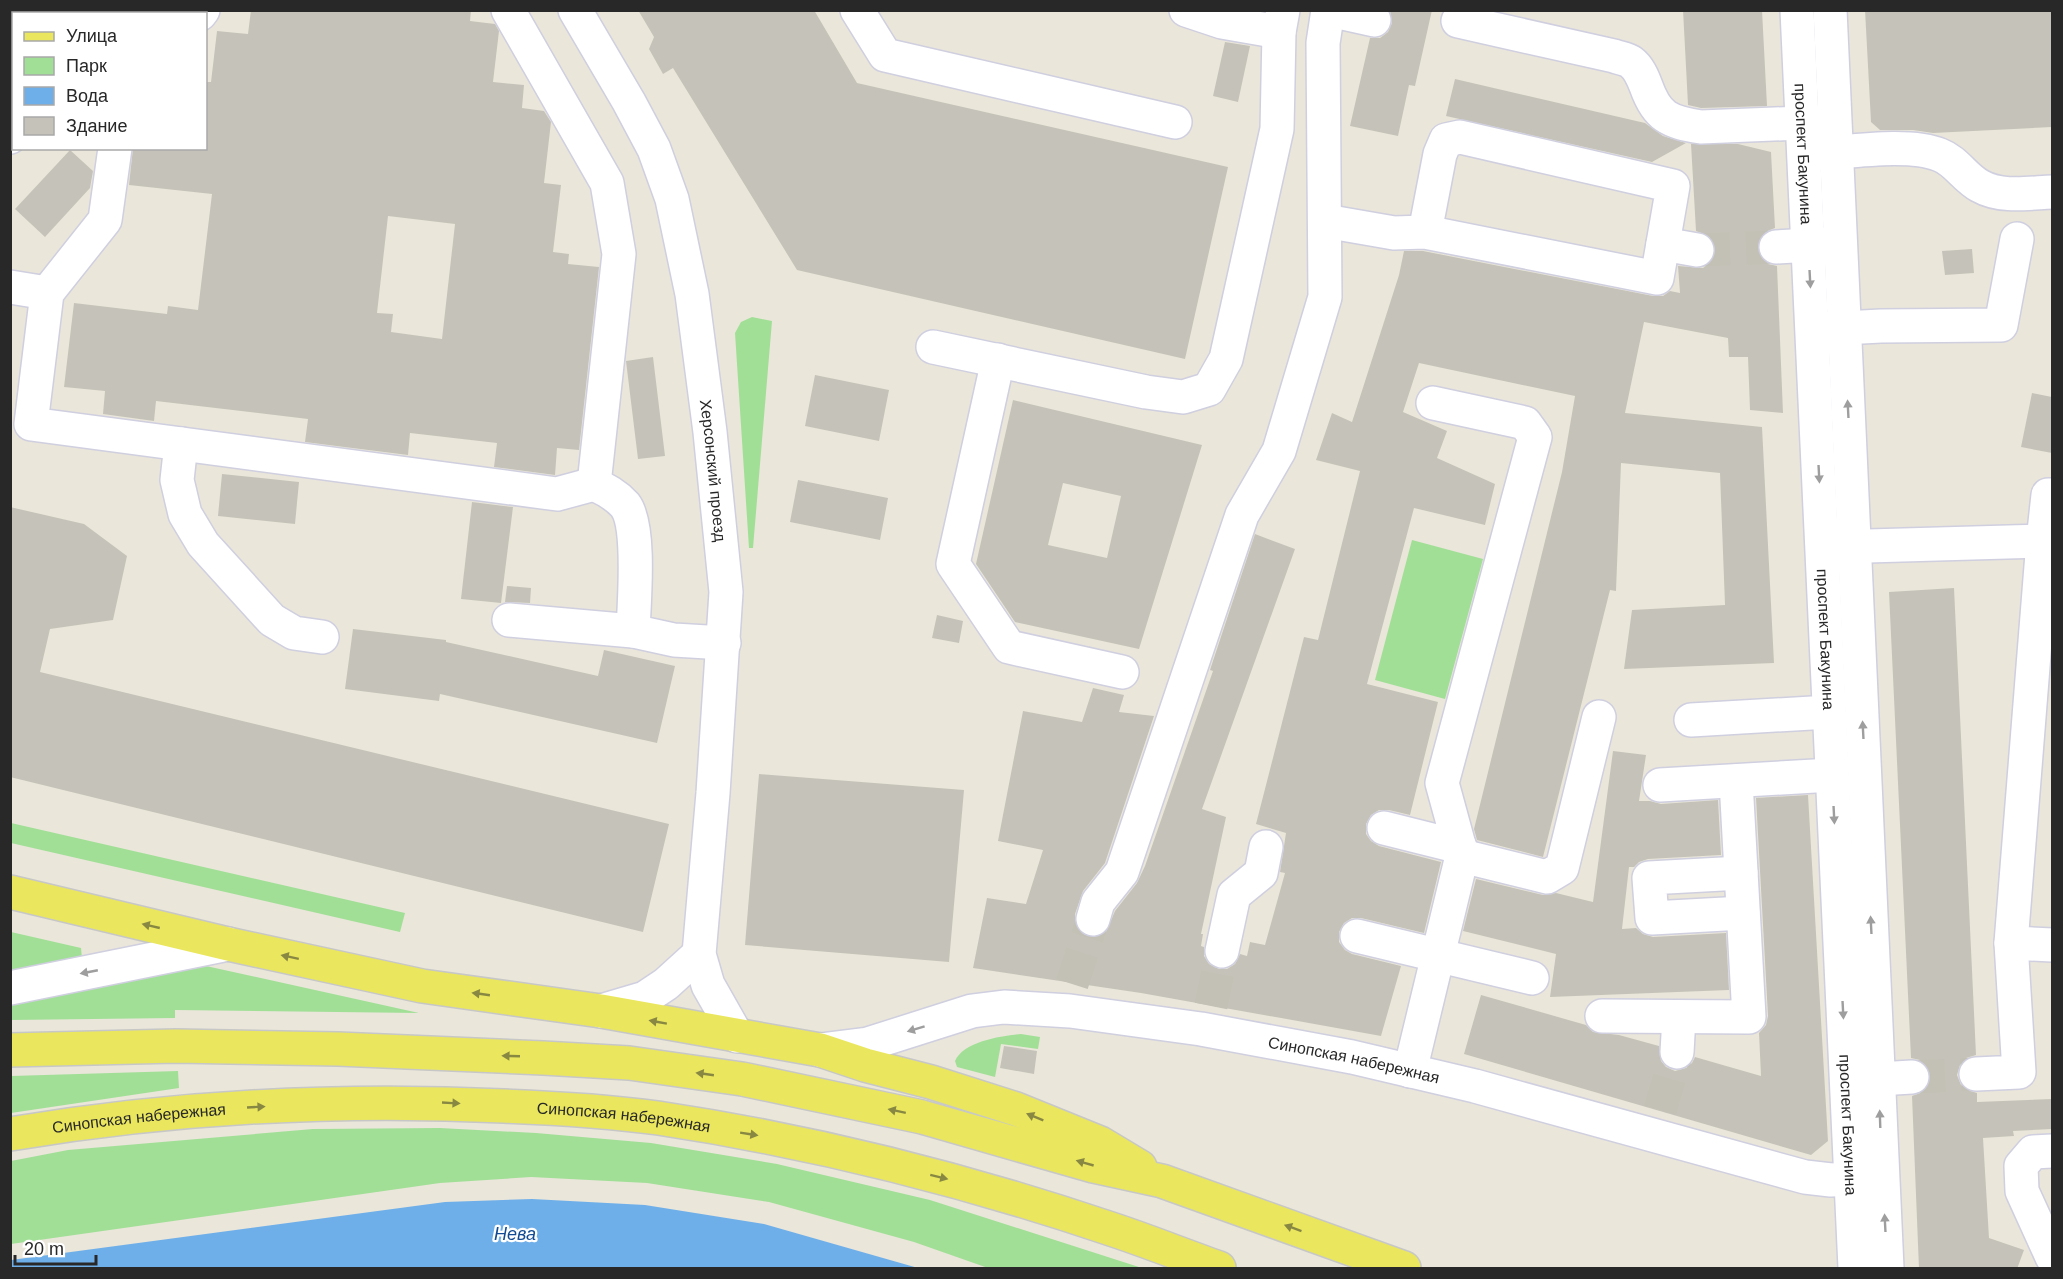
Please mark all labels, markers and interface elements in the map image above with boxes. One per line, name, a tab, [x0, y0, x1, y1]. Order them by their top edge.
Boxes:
legend	[12, 12, 207, 150]
text: Улица	[66, 26, 118, 46]
text: Парк	[66, 56, 107, 76]
street label: проспект Бакунина	[1791, 83, 1815, 225]
text: Вода	[66, 86, 109, 106]
text: Здание	[66, 116, 127, 136]
one-way arrow	[1805, 269, 1814, 288]
street label: Херсонский проезд	[697, 398, 729, 543]
one-way arrow	[1843, 400, 1852, 419]
one-way arrow	[1814, 464, 1823, 483]
street label: проспект Бакунина	[1814, 568, 1837, 710]
one-way arrow	[1858, 720, 1867, 739]
one-way arrow	[1829, 806, 1838, 825]
one-way arrow	[1867, 915, 1876, 934]
one-way arrow	[142, 920, 160, 930]
one-way arrow	[281, 952, 299, 962]
one-way arrow	[79, 968, 98, 977]
one-way arrow	[472, 990, 491, 999]
one-way arrow	[1838, 1000, 1847, 1019]
one-way arrow	[649, 1017, 668, 1026]
one-way arrow	[907, 1025, 925, 1034]
street label: Синопская набережная	[1267, 1034, 1441, 1086]
one-way arrow	[502, 1052, 521, 1061]
street label: проспект Бакунина	[1836, 1054, 1860, 1196]
one-way arrow	[696, 1070, 715, 1079]
one-way arrow	[442, 1099, 461, 1108]
street label: Синопская набережная	[536, 1099, 712, 1135]
street label: Синопская набережная	[51, 1101, 226, 1136]
one-way arrow	[247, 1102, 266, 1112]
one-way arrow	[887, 1106, 906, 1116]
one-way arrow	[1876, 1110, 1885, 1129]
one-way arrow	[1026, 1112, 1044, 1122]
one-way arrow	[740, 1129, 759, 1138]
one-way arrow	[1076, 1158, 1094, 1167]
one-way arrow	[930, 1172, 949, 1182]
one-way arrow	[1880, 1214, 1889, 1233]
one-way arrow	[1284, 1222, 1302, 1232]
water label: Нева	[494, 1224, 536, 1244]
scale bar	[15, 1228, 96, 1266]
text: 20 m	[24, 1239, 64, 1259]

